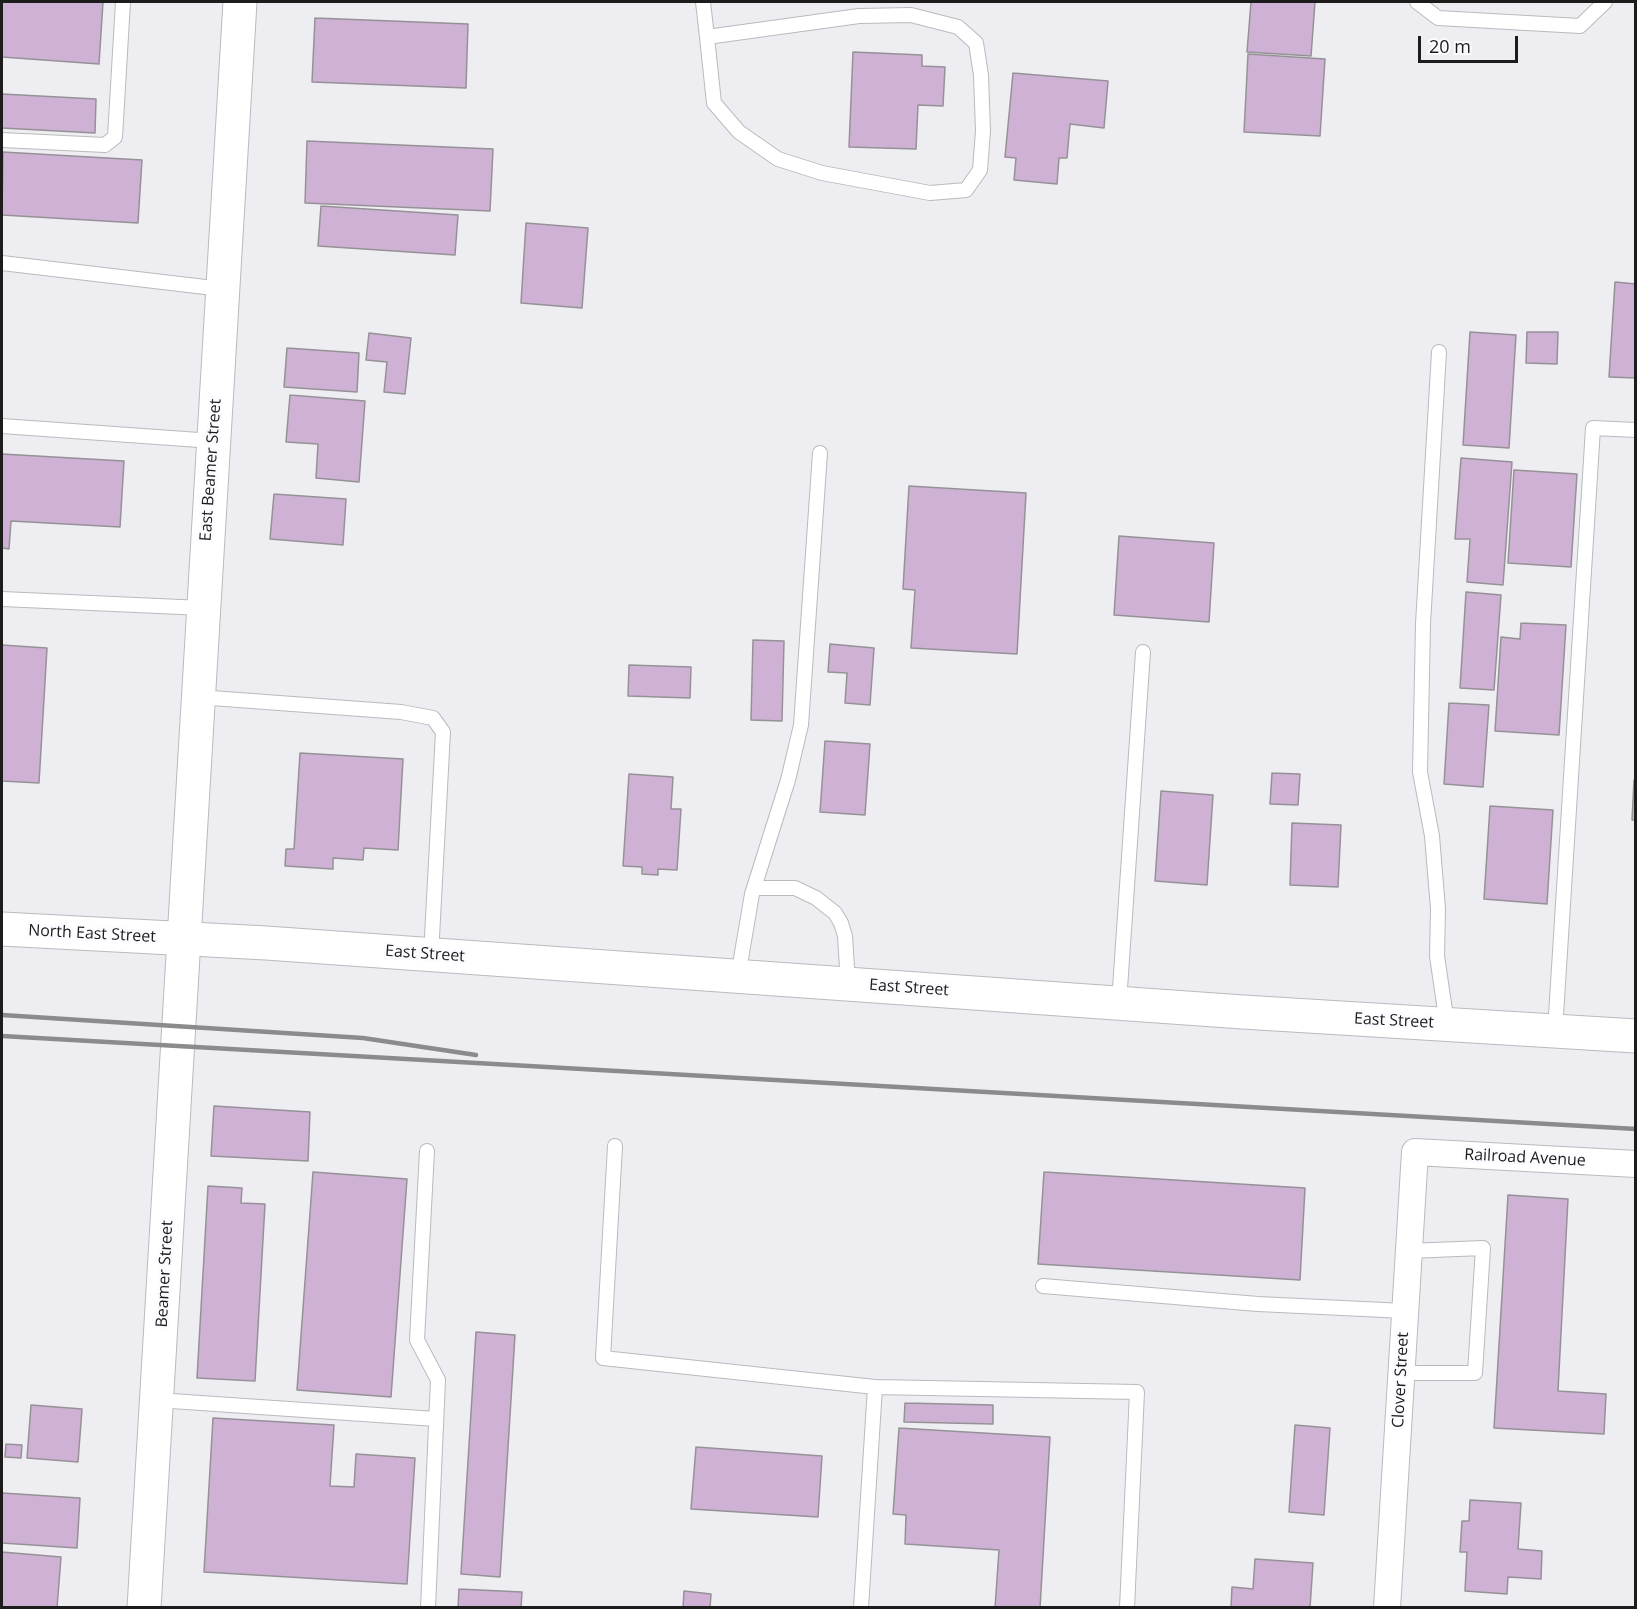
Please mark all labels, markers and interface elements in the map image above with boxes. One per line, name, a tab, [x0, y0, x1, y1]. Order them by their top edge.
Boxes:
scale bar	[1421, 24, 1522, 62]
text: 20 m	[1429, 34, 1471, 58]
street label: East Beamer Street	[196, 398, 226, 542]
street label: North East Street	[28, 921, 156, 947]
street label: East Street	[384, 942, 466, 966]
street label: East Street	[868, 976, 950, 1000]
street label: East Street	[1354, 1009, 1434, 1033]
street label: Railroad Avenue	[1464, 1145, 1586, 1171]
street label: Beamer Street	[153, 1220, 177, 1328]
street label: Clover Street	[1389, 1332, 1413, 1428]

